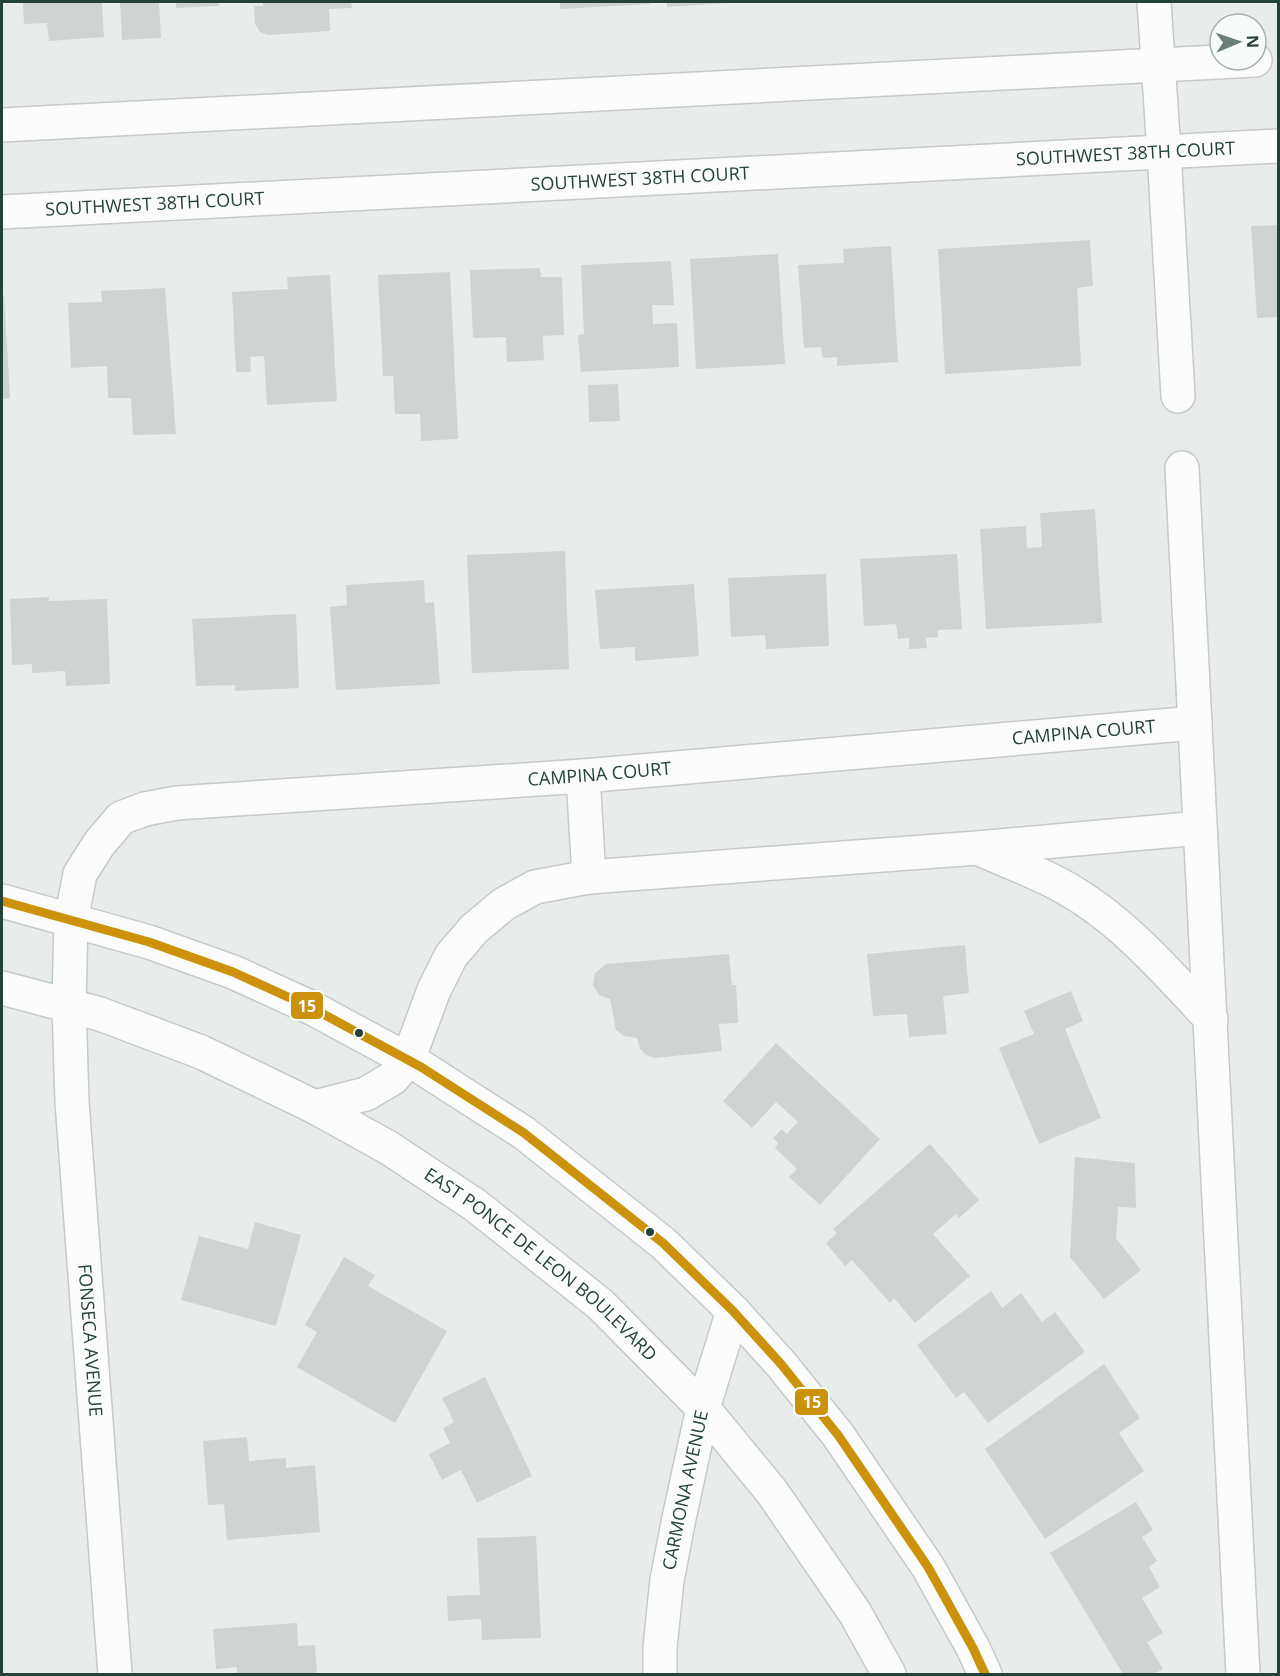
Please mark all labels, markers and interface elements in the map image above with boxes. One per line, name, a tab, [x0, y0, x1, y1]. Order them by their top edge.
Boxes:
north arrow	[1208, 12, 1268, 72]
text: N	[1242, 35, 1264, 48]
street label: SOUTHWEST 38TH COURT	[1015, 135, 1236, 171]
street label: SOUTHWEST 38TH COURT	[530, 160, 750, 196]
street label: SOUTHWEST 38TH COURT	[45, 185, 265, 221]
street label: CAMPINA COURT	[1011, 713, 1156, 750]
street label: CAMPINA COURT	[527, 755, 672, 791]
line badge: 15	[290, 991, 324, 1020]
text: 15	[298, 995, 316, 1017]
unlabelled marker	[353, 1027, 365, 1039]
street label: EAST PONCE DE LEON BOULEVARD	[420, 1162, 663, 1366]
unlabelled marker	[644, 1226, 656, 1238]
street label: FONSECA AVENUE	[73, 1263, 109, 1417]
line badge: 15	[794, 1388, 829, 1416]
text: 15	[803, 1391, 821, 1413]
street label: CARMONA AVENUE	[656, 1408, 713, 1572]

